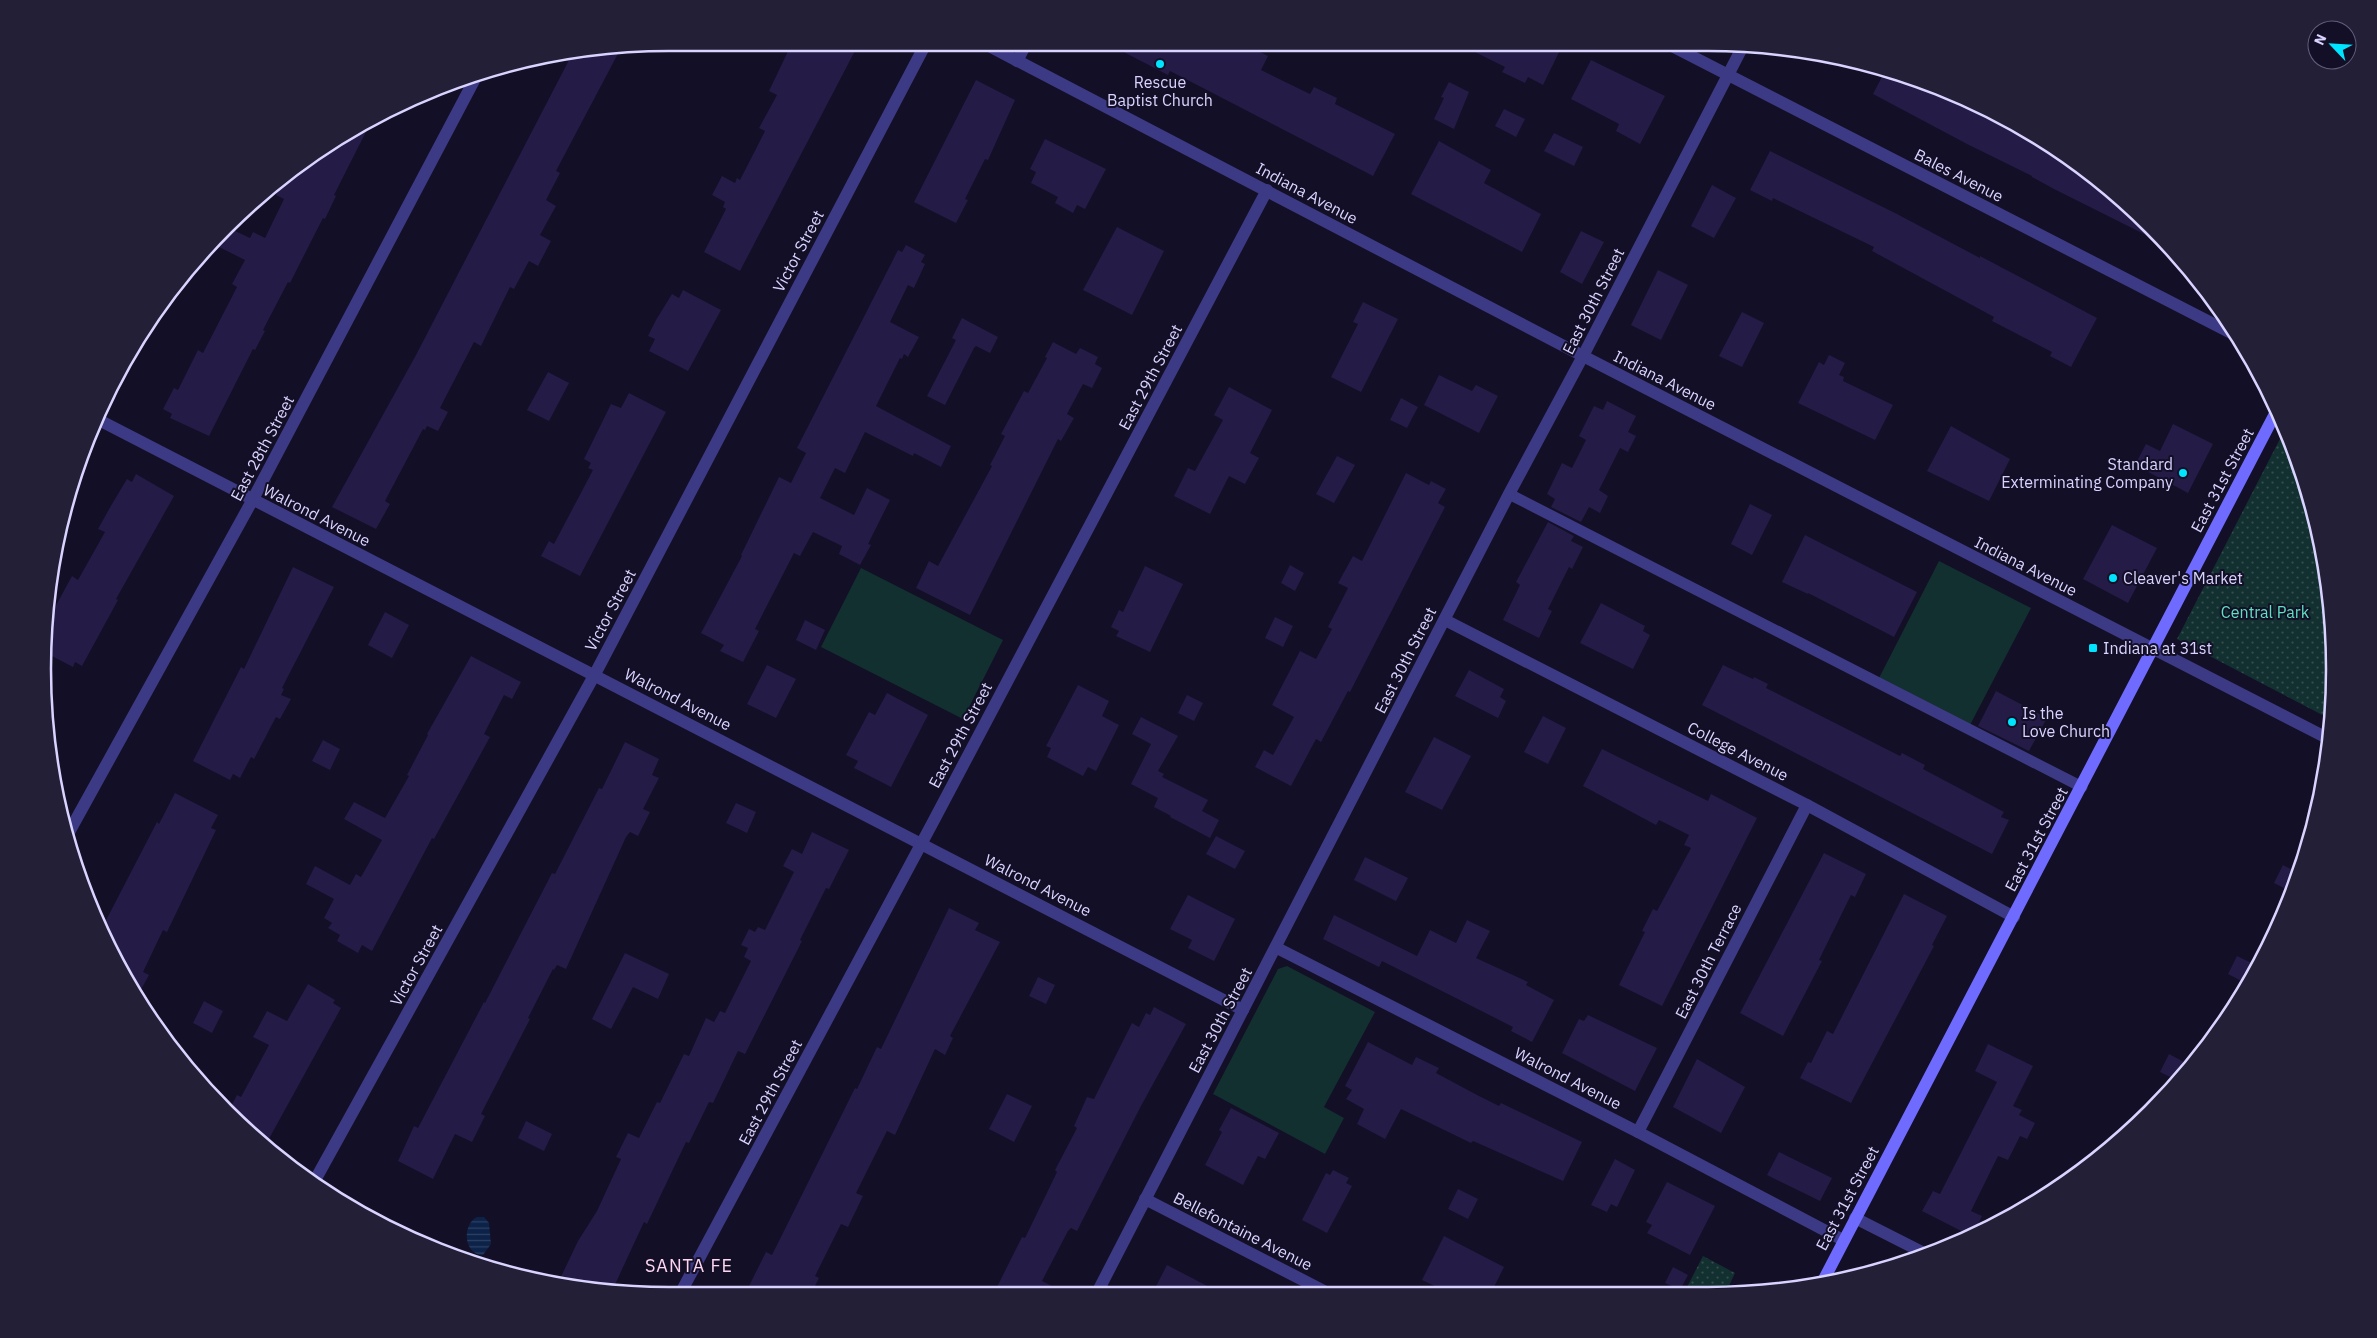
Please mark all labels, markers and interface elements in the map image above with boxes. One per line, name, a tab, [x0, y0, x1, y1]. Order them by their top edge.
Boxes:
north arrow	[2307, 20, 2357, 70]
text: N	[2310, 31, 2331, 48]
marker: Rescue Baptist Church	[1154, 58, 1166, 70]
place label: Rescue Baptist Church	[1107, 72, 1213, 110]
street label: Bales Avenue	[1911, 144, 2007, 206]
street label: Indiana Avenue	[1253, 158, 1361, 228]
street label: Victor Street	[768, 207, 828, 295]
street label: East 30th Street	[1558, 245, 1628, 357]
street label: East 29th Street	[1114, 321, 1186, 433]
street label: Indiana Avenue	[1610, 346, 1720, 414]
street label: East 28th Street	[226, 392, 298, 504]
street label: East 31st Street	[2186, 424, 2258, 536]
place label: Standard Exterminating Company	[2001, 454, 2173, 492]
marker: Standard Exterminating Company	[2177, 467, 2189, 479]
street label: Walrond Avenue	[260, 479, 374, 551]
street label: Indiana Avenue	[1971, 532, 2081, 600]
street label: Victor Street	[580, 566, 640, 654]
place label: Cleaver's Market	[2123, 568, 2243, 588]
marker: Cleaver's Market	[2107, 572, 2119, 584]
park label: Central Park	[2221, 602, 2310, 622]
street label: East 30th Street	[1370, 604, 1440, 716]
place label: Indiana at 31st	[2103, 638, 2212, 658]
marker: Indiana at 31st	[2087, 642, 2099, 654]
street label: Walrond Avenue	[621, 663, 735, 735]
street label: East 29th Street	[924, 679, 996, 791]
place label: Is the Love Church	[2022, 703, 2110, 741]
marker: Is the Love Church	[2006, 716, 2018, 728]
street label: College Avenue	[1684, 717, 1792, 785]
street label: East 31st Street	[2000, 783, 2072, 895]
street label: Walrond Avenue	[981, 849, 1095, 921]
street label: East 30th Terrace	[1670, 900, 1746, 1022]
street label: Victor Street	[385, 921, 447, 1009]
street label: East 30th Street	[1184, 964, 1256, 1076]
street label: East 29th Street	[734, 1036, 806, 1148]
street label: Walrond Avenue	[1511, 1042, 1625, 1114]
street label: East 31st Street	[1811, 1142, 1883, 1254]
street label: Bellefontaine Avenue	[1170, 1187, 1316, 1275]
district label: SANTA FE	[645, 1254, 733, 1277]

